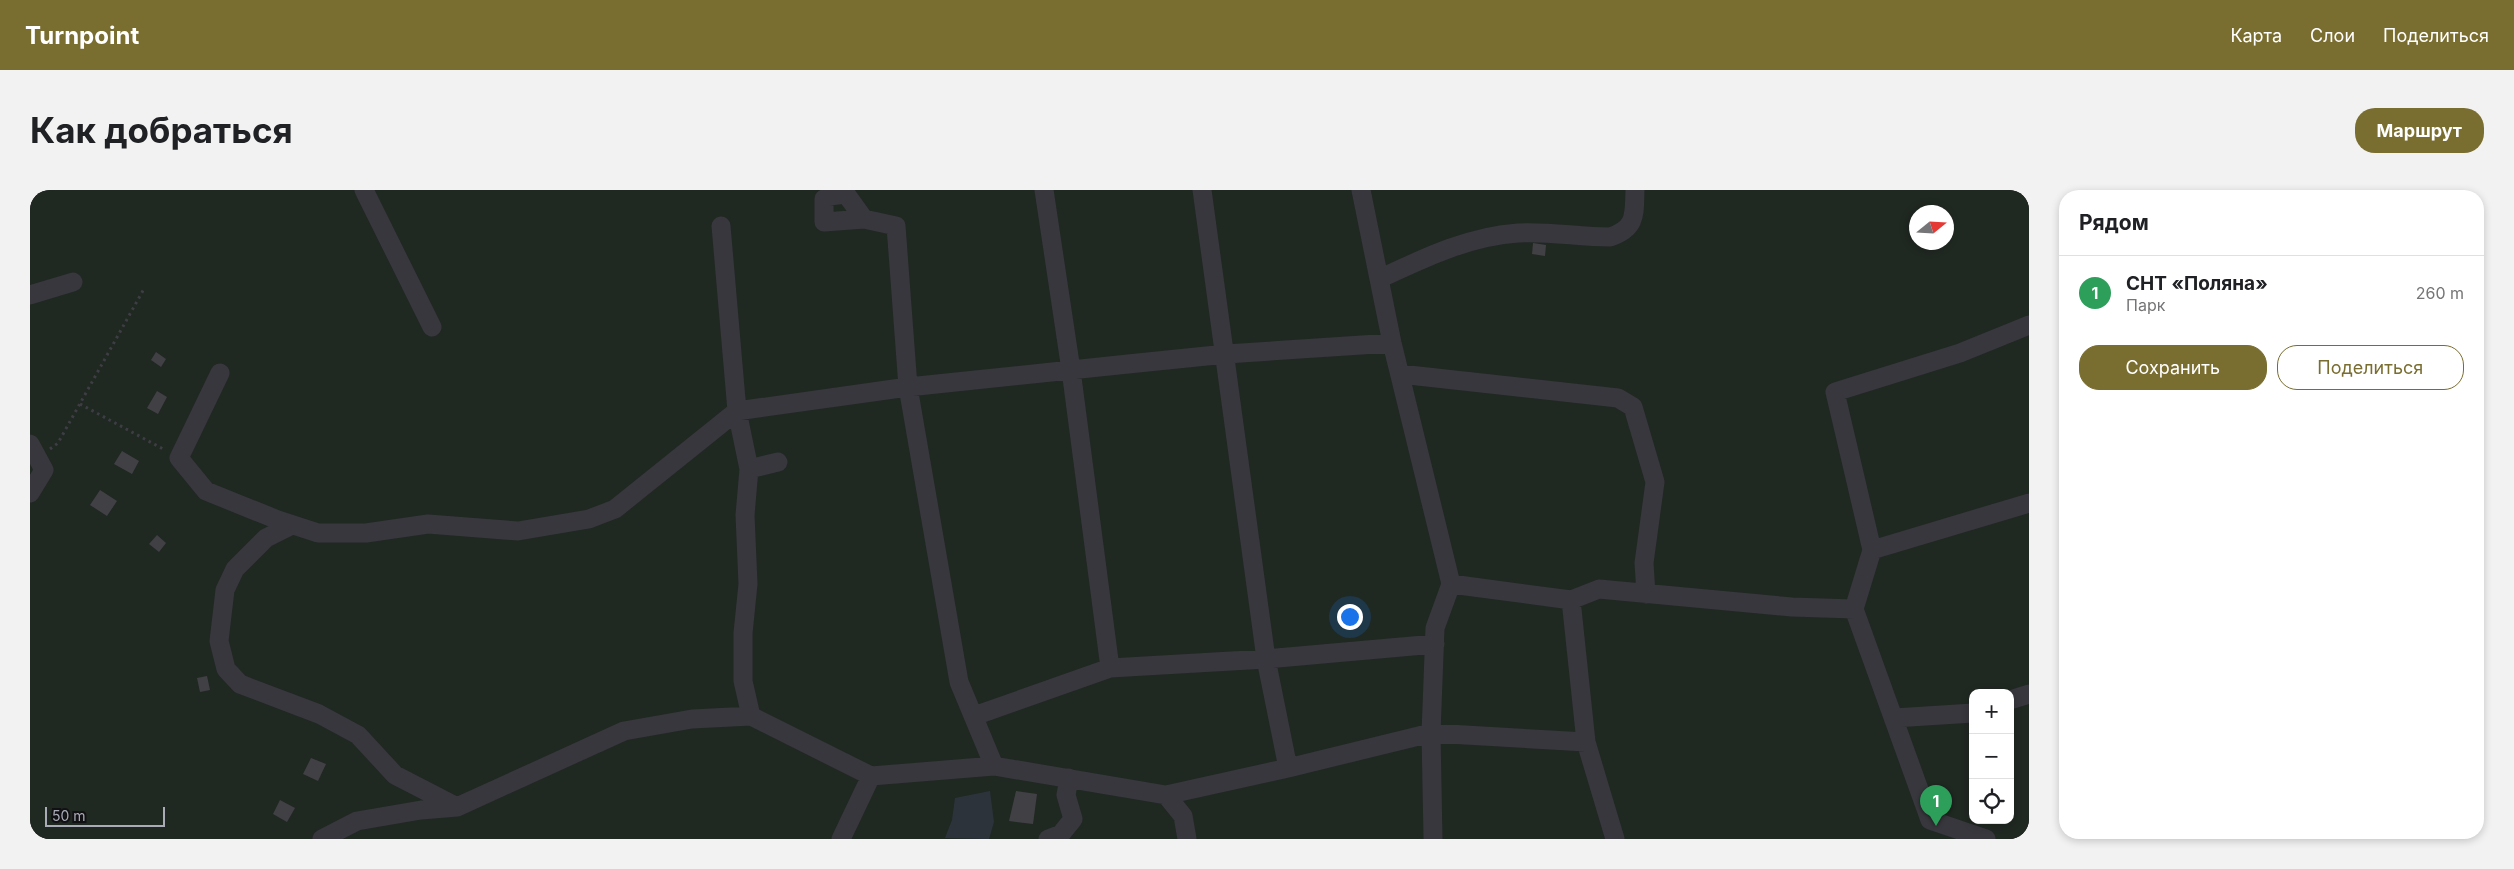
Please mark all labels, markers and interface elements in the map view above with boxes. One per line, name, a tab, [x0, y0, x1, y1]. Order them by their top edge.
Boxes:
text: Turnpoint	[25, 21, 139, 50]
text: Карта	[2230, 25, 2282, 46]
text: Слои	[2310, 25, 2355, 46]
text: Поделиться	[2383, 25, 2489, 46]
button: Маршрут	[2355, 108, 2484, 153]
text: Как добраться	[30, 109, 293, 151]
north arrow	[1909, 205, 1954, 250]
text: Рядом	[2079, 210, 2149, 235]
text: СНТ «Поляна»	[2126, 272, 2268, 295]
text: 1	[2092, 283, 2098, 303]
text: 260 m	[2416, 283, 2464, 303]
text: Парк	[2126, 295, 2165, 315]
button: Сохранить	[2079, 345, 2267, 390]
button: Поделиться	[2277, 345, 2464, 390]
your location	[1337, 604, 1363, 630]
map controls	[1969, 689, 2014, 824]
button: +	[1969, 689, 2014, 734]
button: −	[1969, 734, 2014, 779]
button: locate	[1969, 779, 2014, 824]
pin: 1	[1920, 785, 1952, 826]
scale bar	[45, 804, 165, 827]
text: 50 m	[52, 807, 86, 824]

